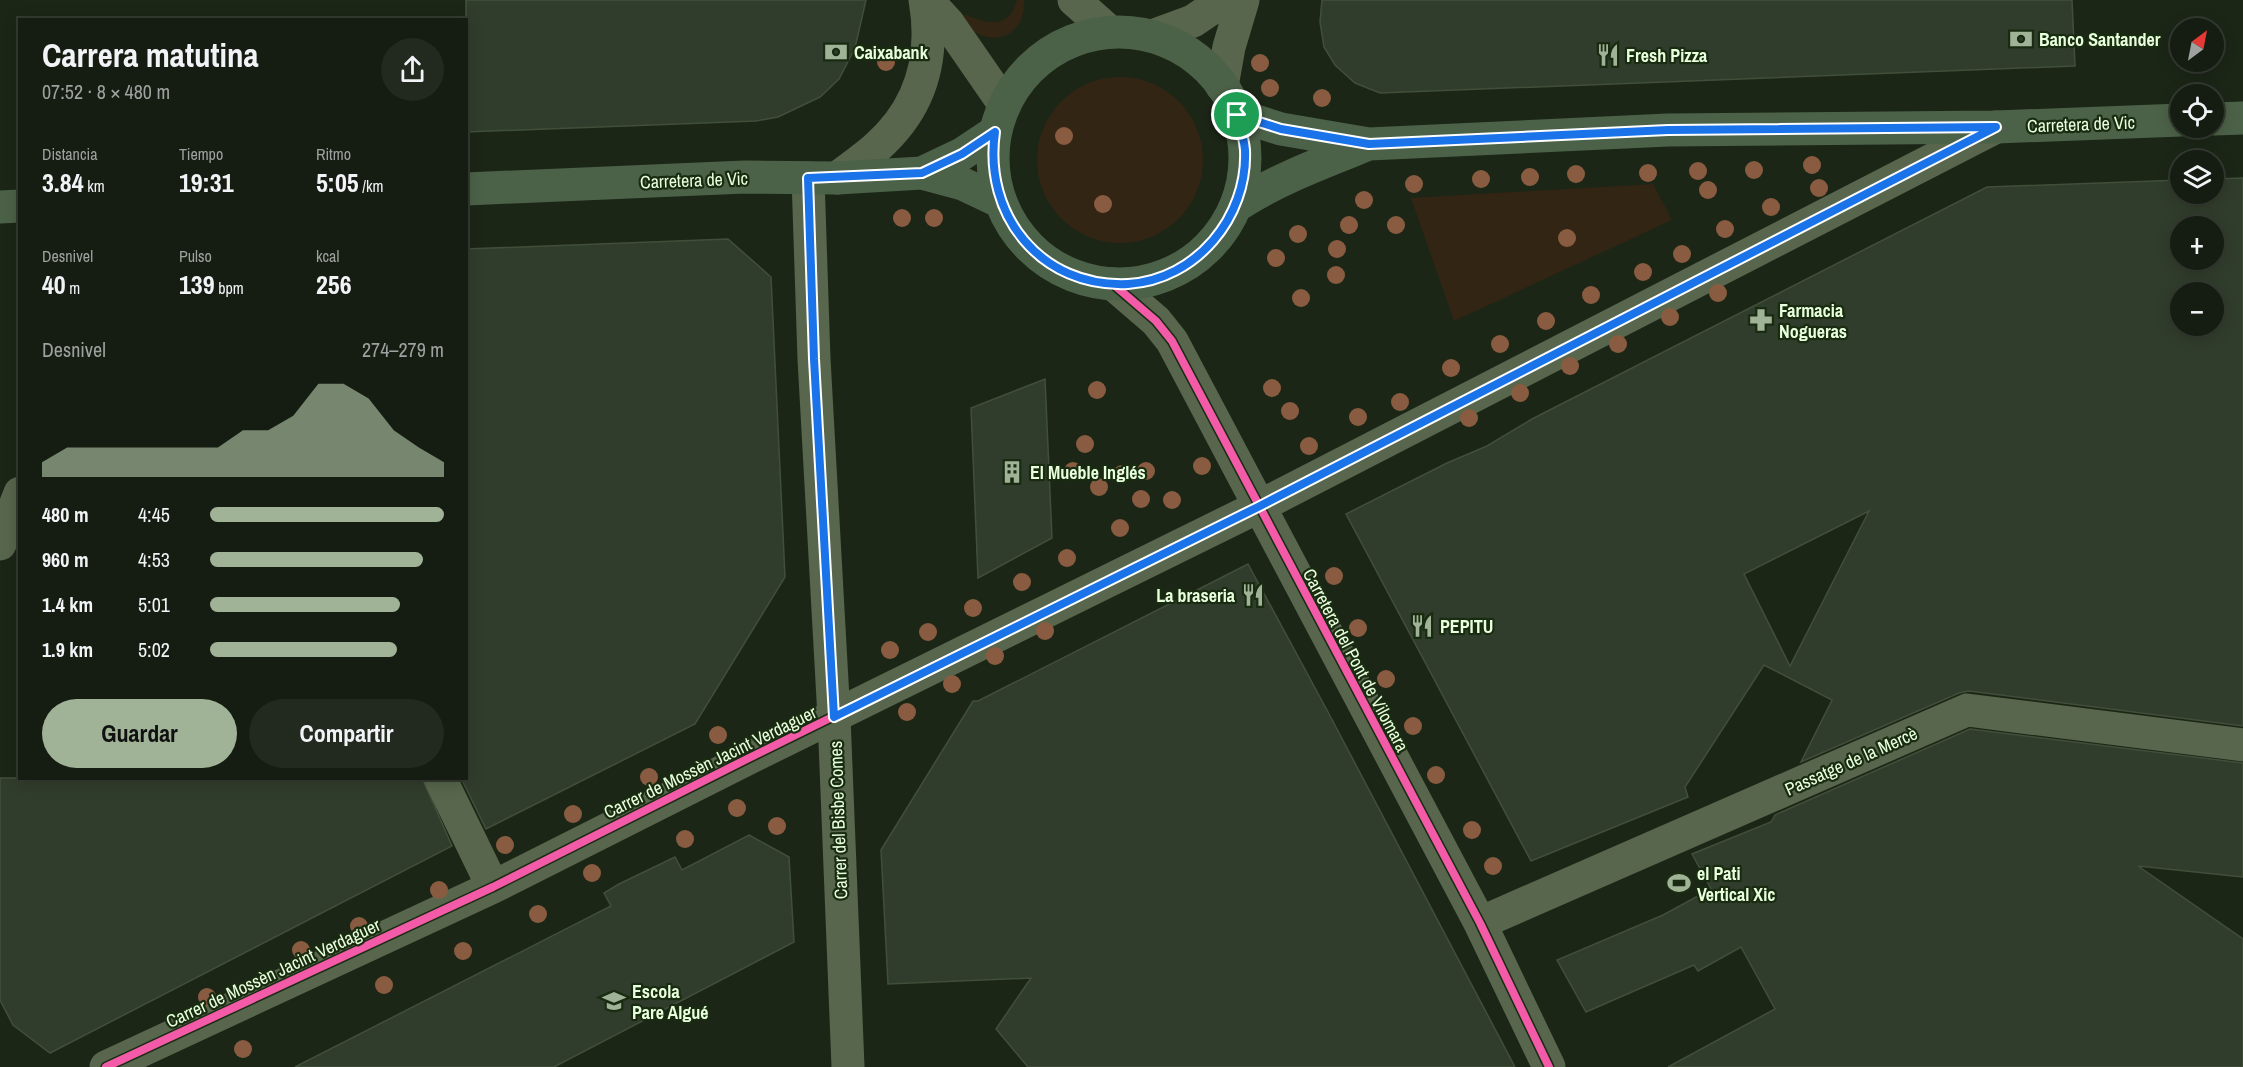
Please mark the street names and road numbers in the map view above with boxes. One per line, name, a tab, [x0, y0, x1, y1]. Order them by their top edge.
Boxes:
street label: Carretera de Vic	[2027, 110, 2135, 138]
street label: Carretera de Vic	[640, 166, 748, 194]
street label: Carretera del Pont de Vilomara	[1297, 564, 1415, 756]
street label: Carrer de Mossèn Jacint Verdaguer	[599, 699, 821, 824]
street label: Passatge de la Mercè	[1781, 721, 1921, 801]
street label: Carrer del Bisbe Comes	[823, 740, 853, 900]
street label: Carrer de Mossèn Jacint Verdaguer	[162, 912, 384, 1034]

